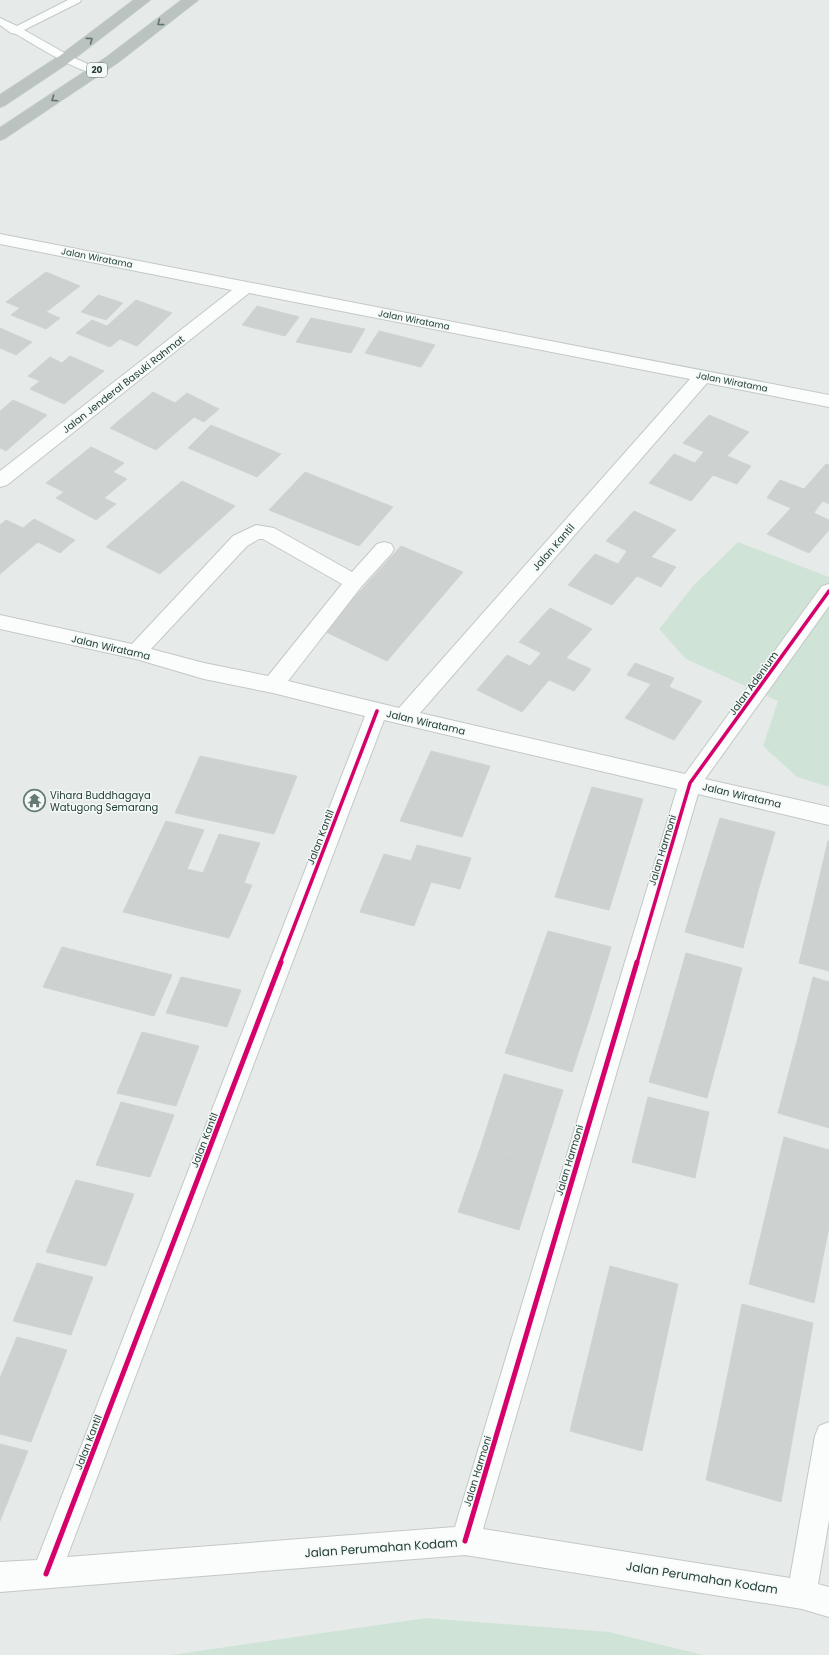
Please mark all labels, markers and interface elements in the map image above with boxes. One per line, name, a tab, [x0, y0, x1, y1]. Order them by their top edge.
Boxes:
one-way arrow	[157, 19, 164, 26]
one-way arrow	[85, 38, 92, 45]
road number: 20	[87, 63, 107, 77]
one-way arrow	[51, 94, 58, 102]
street label: Jalan Wiratama	[60, 245, 134, 271]
street label: Jalan Wiratama	[377, 307, 451, 333]
street label: Jalan Jenderal Basuki Rahmat	[59, 332, 188, 437]
street label: Jalan Wiratama	[695, 369, 769, 395]
street label: Jalan Kantil	[529, 520, 578, 574]
street label: Jalan Wiratama	[70, 631, 152, 664]
street label: Jalan Adenium	[725, 648, 782, 718]
street label: Jalan Wiratama	[385, 706, 467, 739]
street label: Jalan Wiratama	[701, 779, 783, 812]
temple icon: Vihara Buddhagaya Watugong Semarang	[21, 788, 47, 814]
place label: Vihara Buddhagaya Watugong Semarang	[50, 788, 158, 815]
street label: Jalan Kantil	[303, 807, 338, 867]
street label: Jalan Harmoni	[645, 813, 680, 887]
street label: Jalan Kantil	[187, 1110, 222, 1170]
street label: Jalan Harmoni	[552, 1123, 587, 1197]
street label: Jalan Kantil	[71, 1412, 106, 1472]
street label: Jalan Harmoni	[460, 1434, 495, 1508]
street label: Jalan Perumahan Kodam	[304, 1534, 458, 1561]
street label: Jalan Perumahan Kodam	[625, 1557, 779, 1598]

